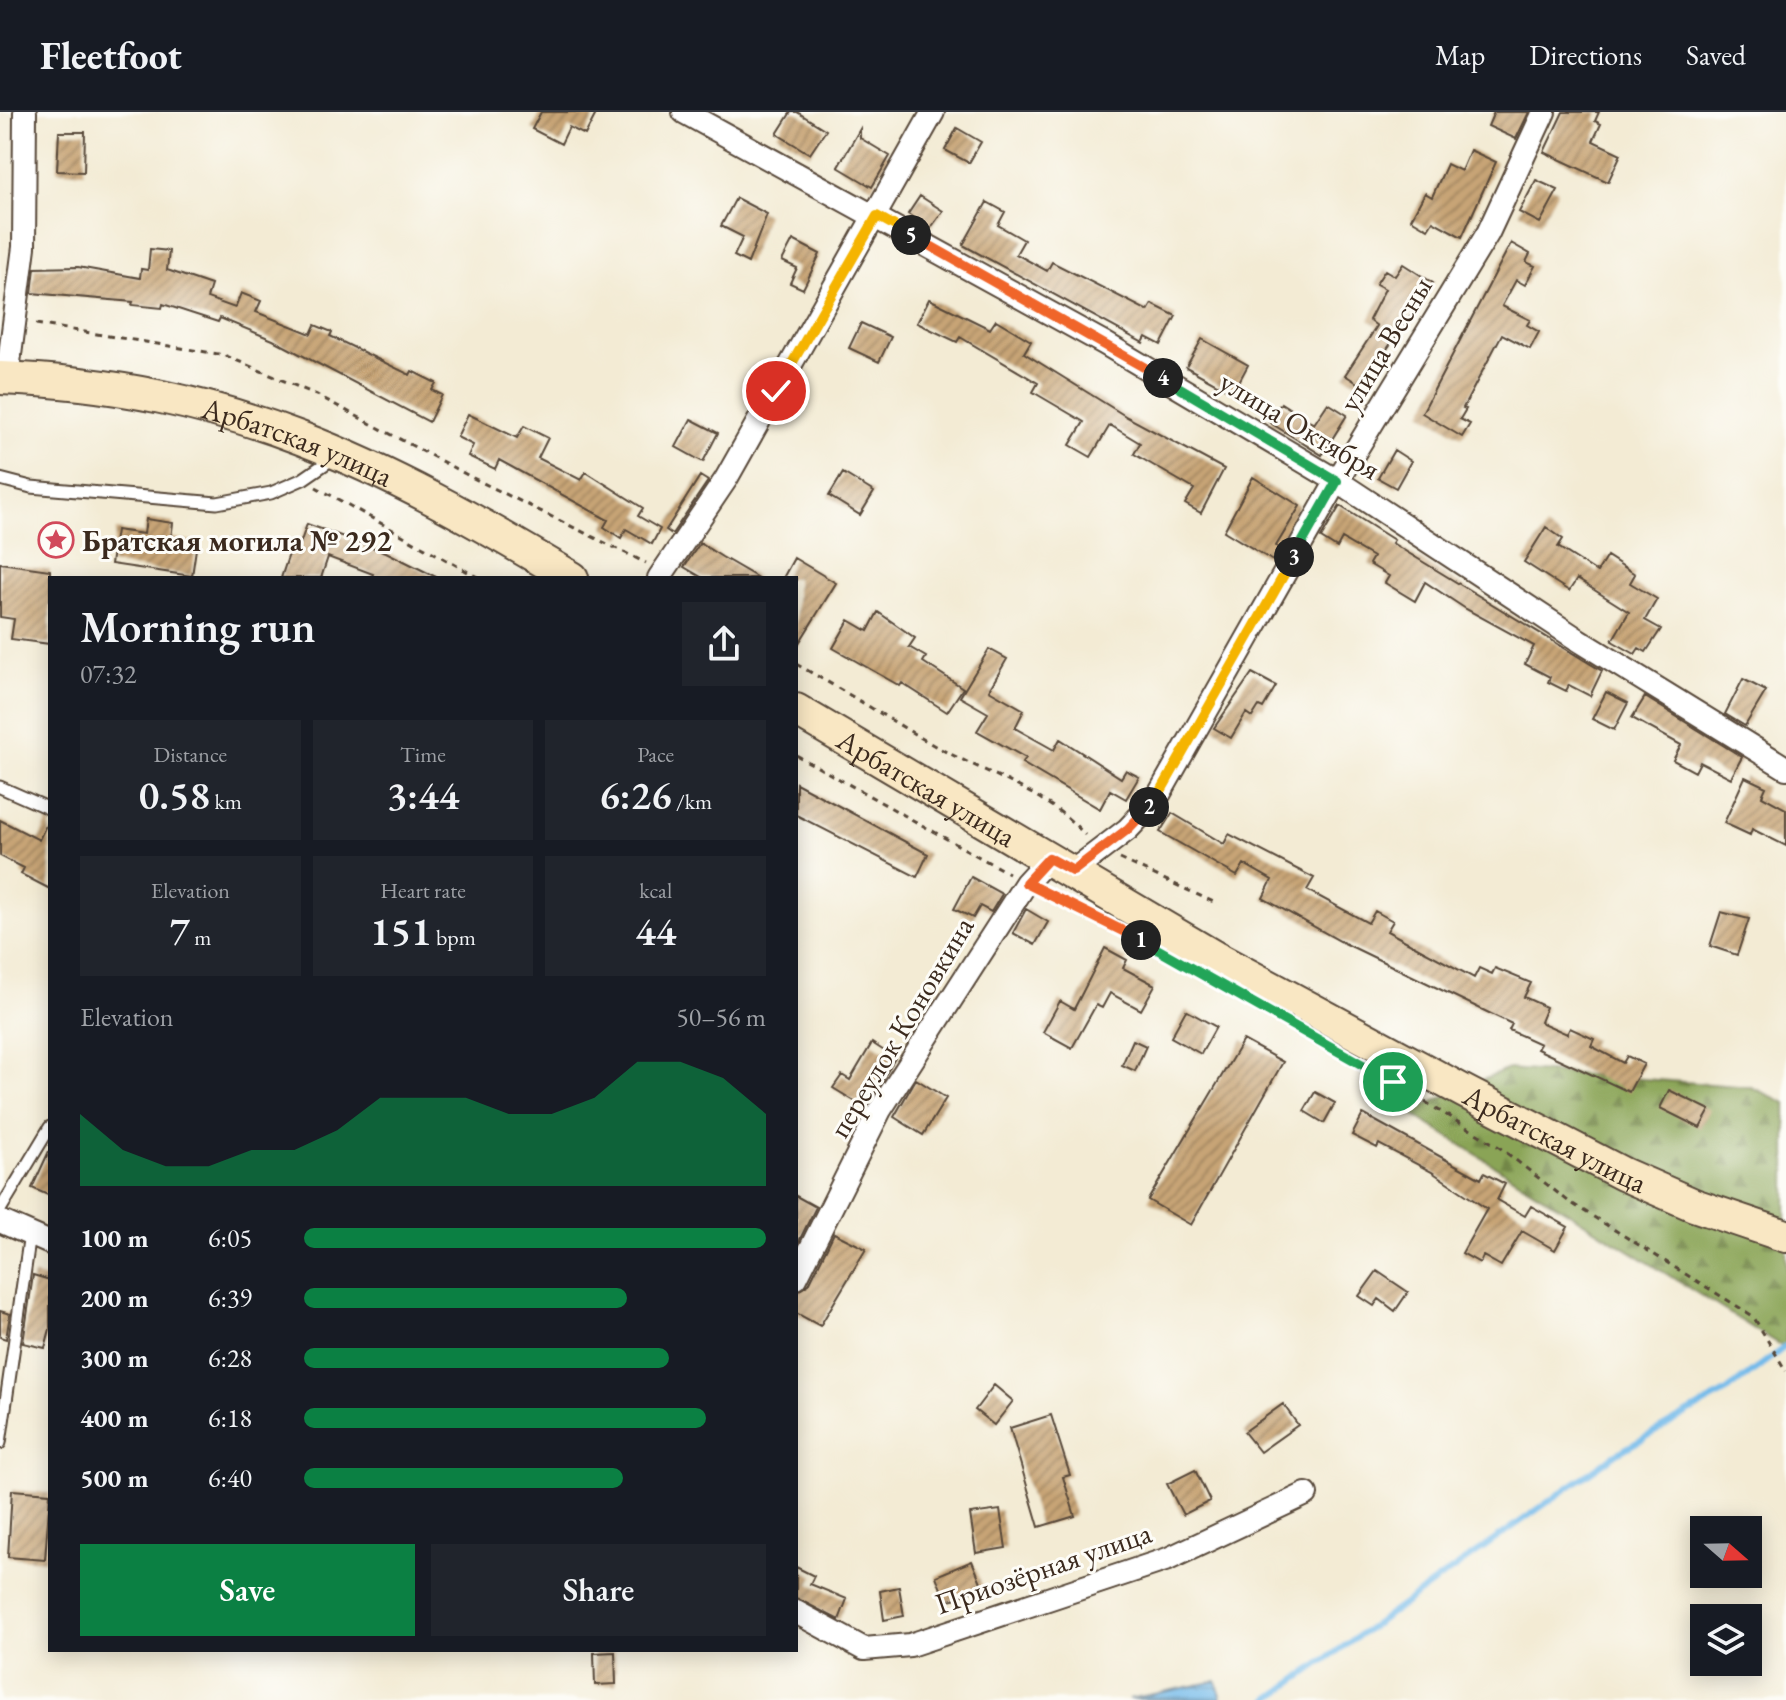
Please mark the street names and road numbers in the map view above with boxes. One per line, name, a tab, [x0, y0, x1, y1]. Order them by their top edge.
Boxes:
street label: улица Весны	[1329, 269, 1441, 419]
street label: улица Октября	[1212, 362, 1388, 488]
street label: Арбатская улица	[197, 388, 399, 495]
street label: Арбатская улица	[829, 719, 1023, 855]
street label: переулок Коновкина	[820, 909, 982, 1145]
street label: Арбатская улица	[1456, 1075, 1653, 1202]
street label: Приозёрная улица	[930, 1513, 1156, 1623]

